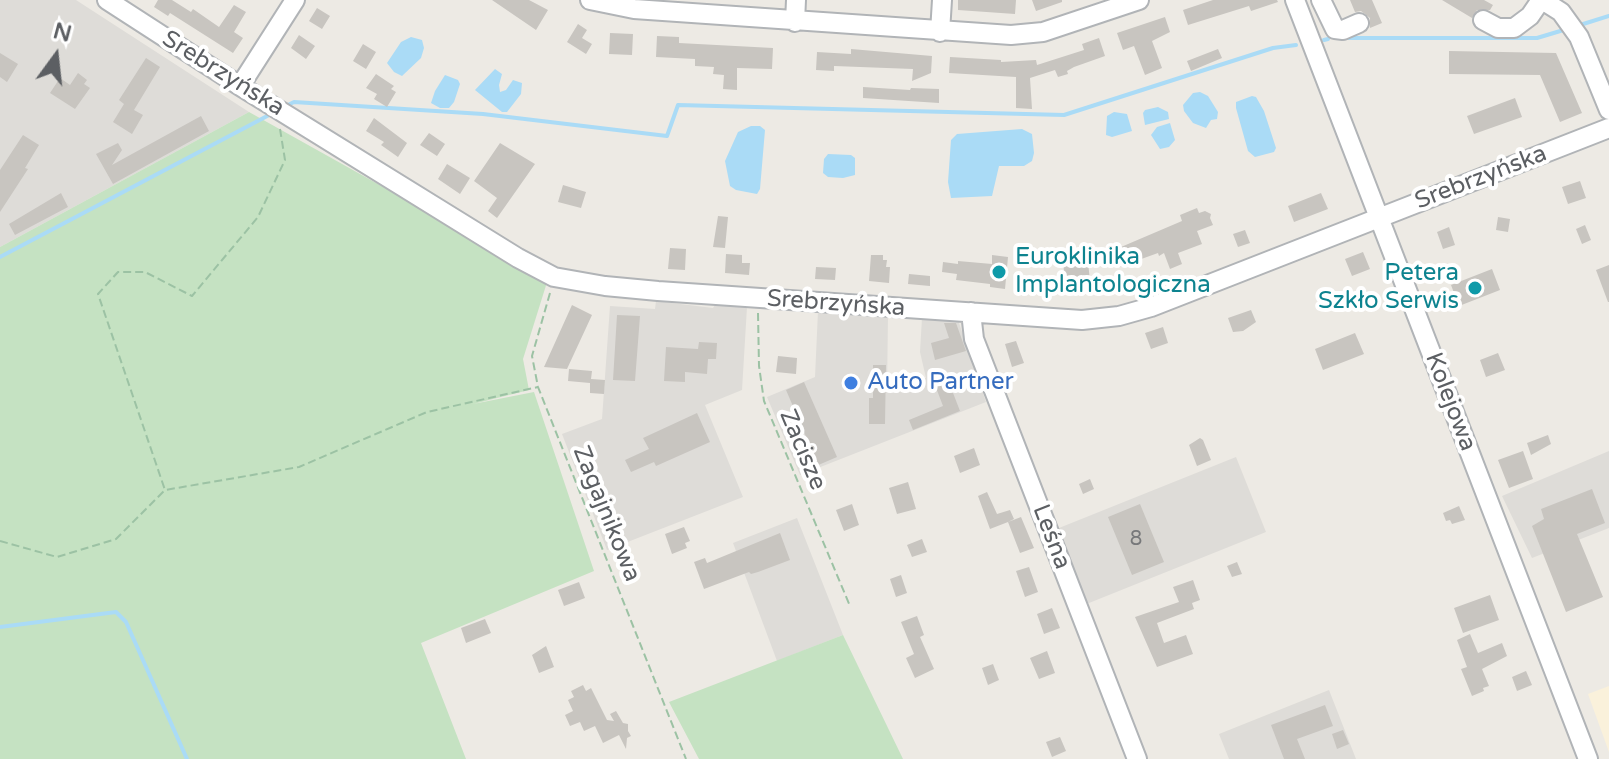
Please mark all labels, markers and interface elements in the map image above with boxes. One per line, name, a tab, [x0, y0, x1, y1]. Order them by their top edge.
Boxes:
north arrow	[16, 16, 96, 96]
text: N	[50, 18, 74, 48]
street label: Srebrzyńska	[157, 25, 289, 123]
street label: Srebrzyńska	[1411, 140, 1551, 216]
place label: Euroklinika Implantologiczna	[1015, 244, 1211, 300]
place label: Petera Szkło Serwis	[1318, 260, 1459, 316]
marker: Euroklinika Implantologiczna	[990, 263, 1008, 281]
marker: Petera Szkło Serwis	[1466, 279, 1484, 297]
street label: Srebrzyńska	[766, 285, 906, 323]
street label: Kolejowa	[1418, 349, 1482, 455]
place label: Auto Partner	[867, 369, 1014, 397]
marker: Auto Partner	[842, 374, 860, 392]
street label: Zacisze	[772, 405, 832, 495]
street label: Zagajnikowa	[566, 442, 646, 586]
street label: Leśna	[1026, 501, 1076, 573]
house number: 8	[1130, 528, 1142, 552]

